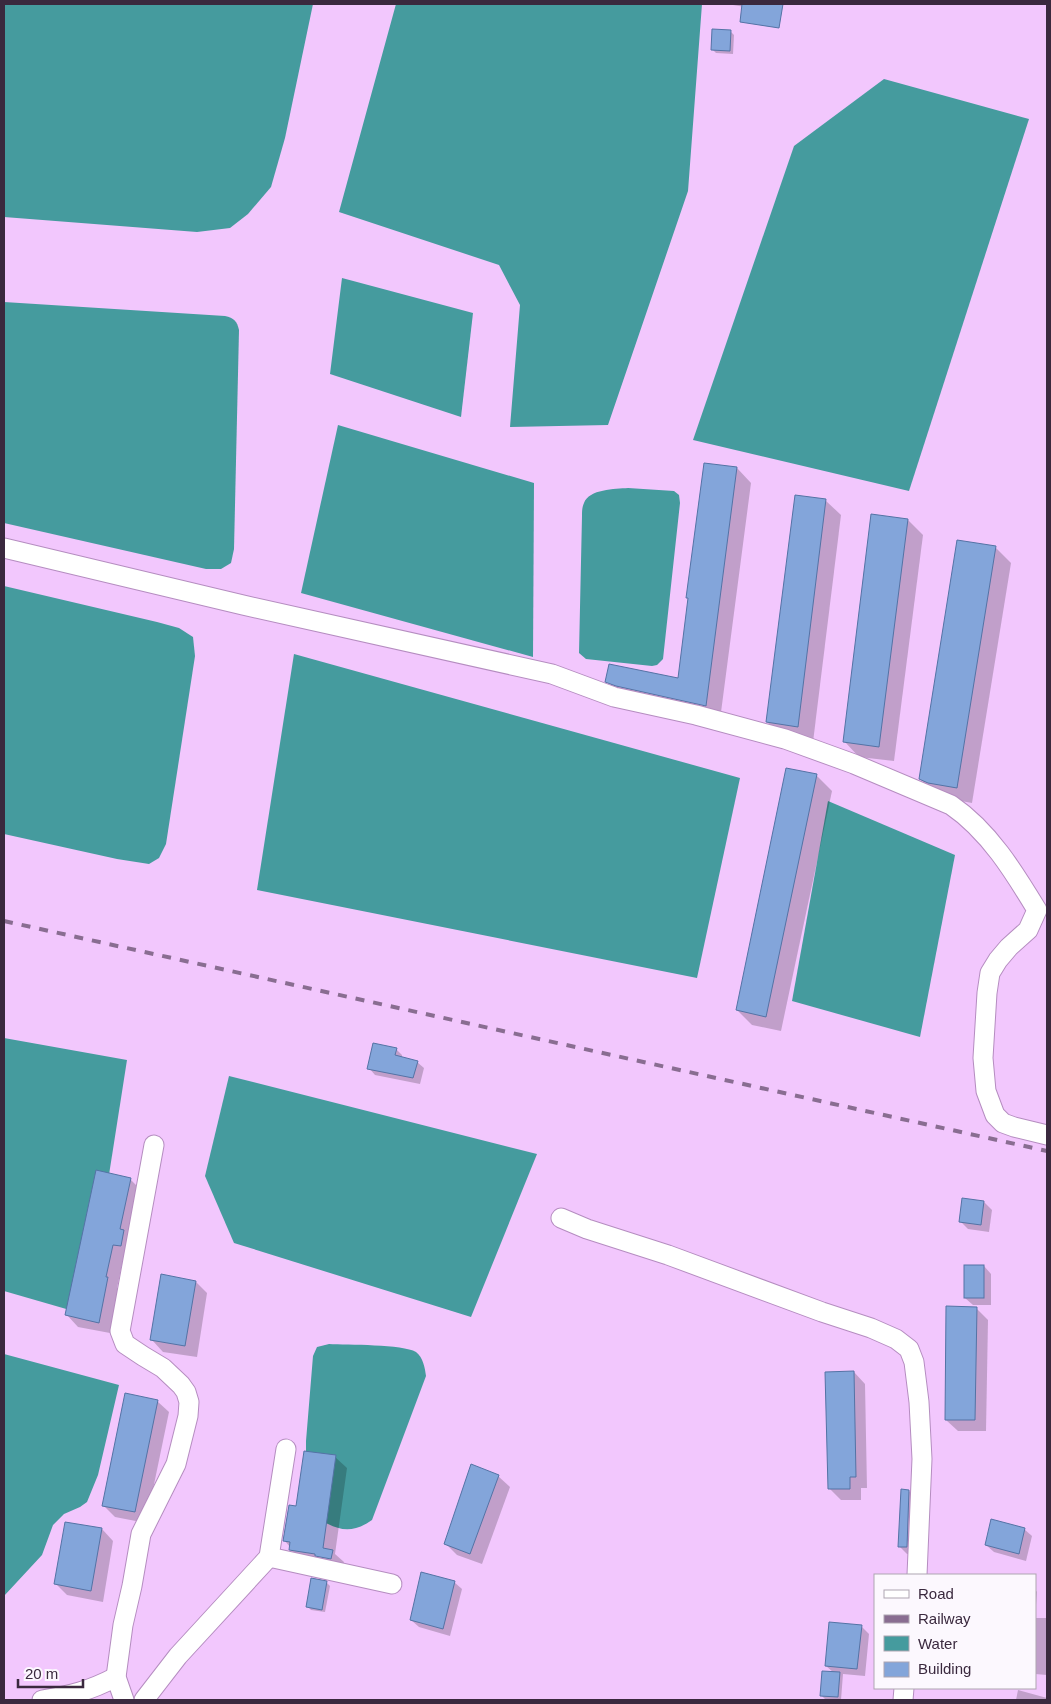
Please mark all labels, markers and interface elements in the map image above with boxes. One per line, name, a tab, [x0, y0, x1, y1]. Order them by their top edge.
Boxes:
legend	[874, 1574, 1036, 1689]
text: Road	[918, 1585, 954, 1602]
text: Railway	[918, 1610, 971, 1627]
text: Water	[918, 1635, 957, 1652]
scale bar	[18, 1656, 82, 1688]
text: Building	[918, 1660, 971, 1677]
text: 20 m	[25, 1665, 58, 1682]

